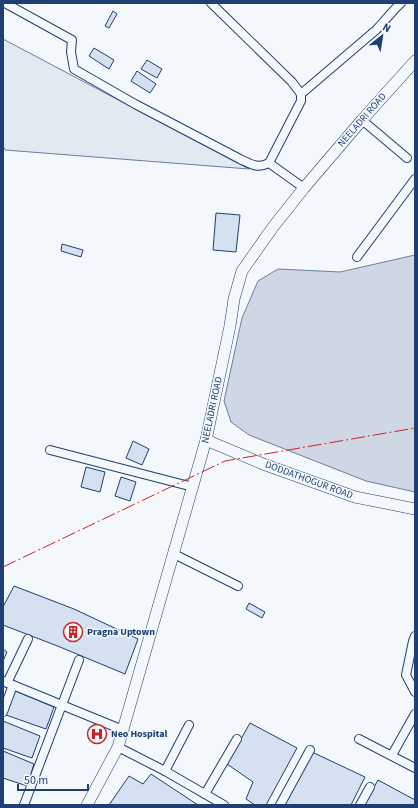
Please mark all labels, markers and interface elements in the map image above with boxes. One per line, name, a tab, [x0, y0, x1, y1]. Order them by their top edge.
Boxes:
north arrow	[362, 16, 402, 56]
text: N	[380, 19, 394, 36]
street label: NEELADRI ROAD	[335, 90, 389, 150]
street label: NEELADRI ROAD	[198, 375, 226, 445]
street label: DODDATHOGUR ROAD	[263, 458, 355, 502]
building icon: Pragna Uptown	[62, 621, 84, 643]
place label: Pragna Uptown	[87, 625, 155, 639]
hospital icon: Neo Hospital	[86, 723, 108, 745]
place label: Neo Hospital	[111, 727, 167, 741]
scale bar	[18, 766, 88, 792]
text: 50 m	[24, 772, 48, 789]

